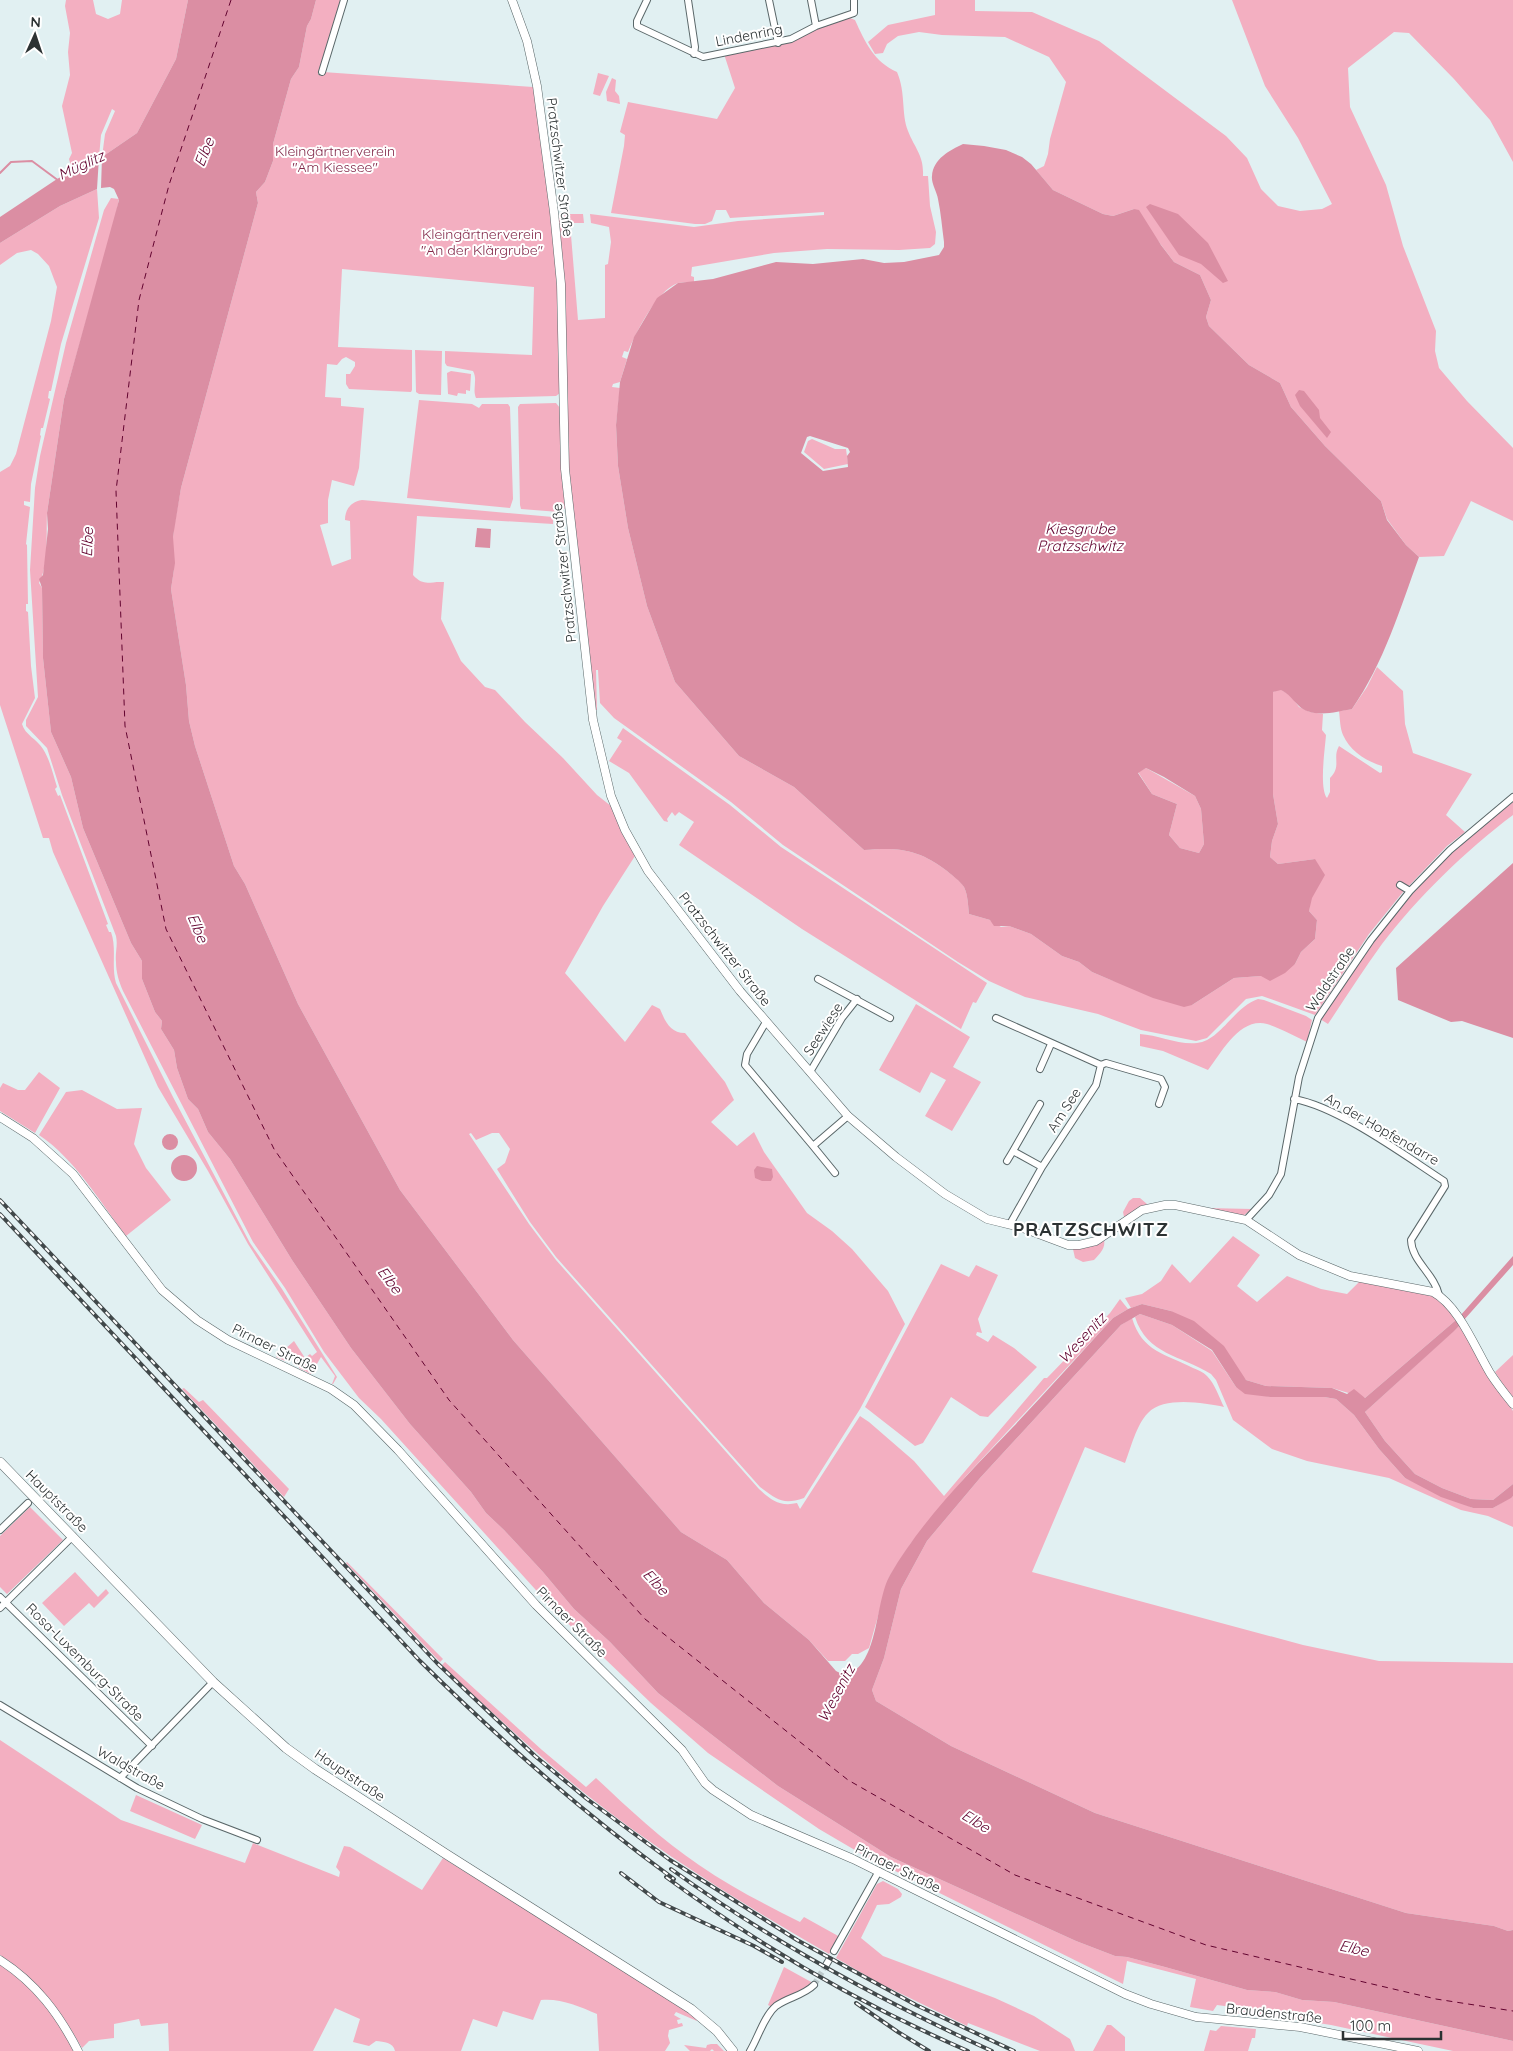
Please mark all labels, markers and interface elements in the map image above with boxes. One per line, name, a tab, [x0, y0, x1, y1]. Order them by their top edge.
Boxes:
north arrow	[10, 10, 60, 60]
text: N	[30, 13, 41, 31]
street label: Lindenring	[714, 20, 784, 50]
street label: Pratzschwitzer Straße	[543, 96, 577, 238]
water label: Elbe	[190, 134, 219, 169]
park label: Kleingärtnerverein "Am Kiessee"	[275, 142, 395, 176]
water label: Müglitz	[55, 145, 109, 184]
park label: Kleingärtnerverein "An der Klärgrube"	[421, 225, 543, 259]
street label: Pratzschwitzer Straße	[548, 502, 580, 644]
water label: Kiesgrube Pratzschwitz	[1037, 519, 1125, 555]
water label: Elbe	[77, 526, 97, 557]
street label: Pratzschwitzer Straße	[675, 888, 775, 1010]
water label: Elbe	[183, 911, 213, 946]
street label: Waldstraße	[1302, 943, 1358, 1015]
street label: Seewiese	[799, 999, 847, 1059]
street label: Am See	[1043, 1084, 1085, 1136]
street label: An der Hopfendarre	[1321, 1089, 1443, 1169]
district label: PRATZSCHWITZ	[1013, 1217, 1169, 1241]
water label: Elbe	[374, 1262, 407, 1298]
water label: Wesenitz	[1054, 1307, 1111, 1367]
street label: Pirnaer Straße	[229, 1319, 321, 1377]
street label: Hauptstraße	[22, 1466, 92, 1536]
water label: Elbe	[639, 1565, 673, 1600]
street label: Pirnaer Straße	[533, 1583, 611, 1661]
street label: Rosa-Luxemburg-Straße	[22, 1599, 148, 1725]
water label: Wesenitz	[813, 1659, 860, 1725]
street label: Waldstraße	[94, 1742, 168, 1794]
street label: Hauptstraße	[311, 1745, 389, 1805]
water label: Elbe	[958, 1805, 994, 1837]
street label: Pirnaer Straße	[852, 1839, 944, 1897]
water label: Elbe	[1338, 1936, 1371, 1960]
street label: Braudenstraße	[1225, 1999, 1323, 2027]
scale bar	[1343, 2008, 1440, 2040]
text: 100 m	[1350, 2016, 1391, 2035]

